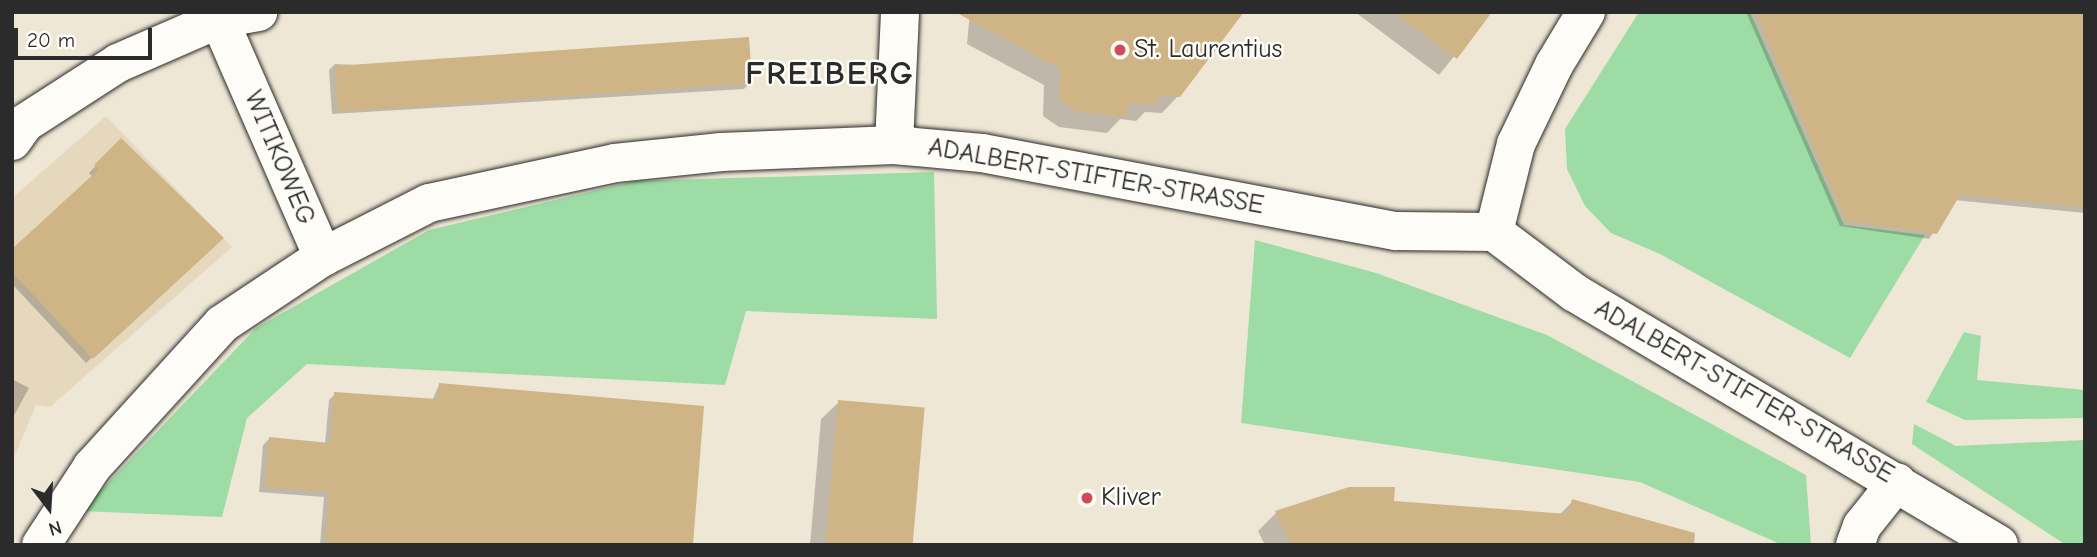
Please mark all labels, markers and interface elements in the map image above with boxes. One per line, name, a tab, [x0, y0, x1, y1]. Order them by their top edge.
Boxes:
scale bar	[18, 14, 156, 58]
text: 20 m	[27, 28, 75, 52]
place label: St. Laurentius	[1134, 34, 1282, 66]
marker: St. Laurentius	[1112, 42, 1128, 58]
district label: FREIBERG	[746, 54, 914, 94]
street label: WITIKOWEG	[237, 86, 321, 230]
street label: ADALBERT-STIFTER-STRASSE	[926, 132, 1266, 222]
street label: ADALBERT-STIFTER-STRASSE	[1589, 293, 1899, 491]
north arrow	[14, 473, 84, 543]
place label: Kliver	[1101, 482, 1161, 514]
marker: Kliver	[1079, 490, 1095, 506]
text: N	[46, 516, 64, 540]

